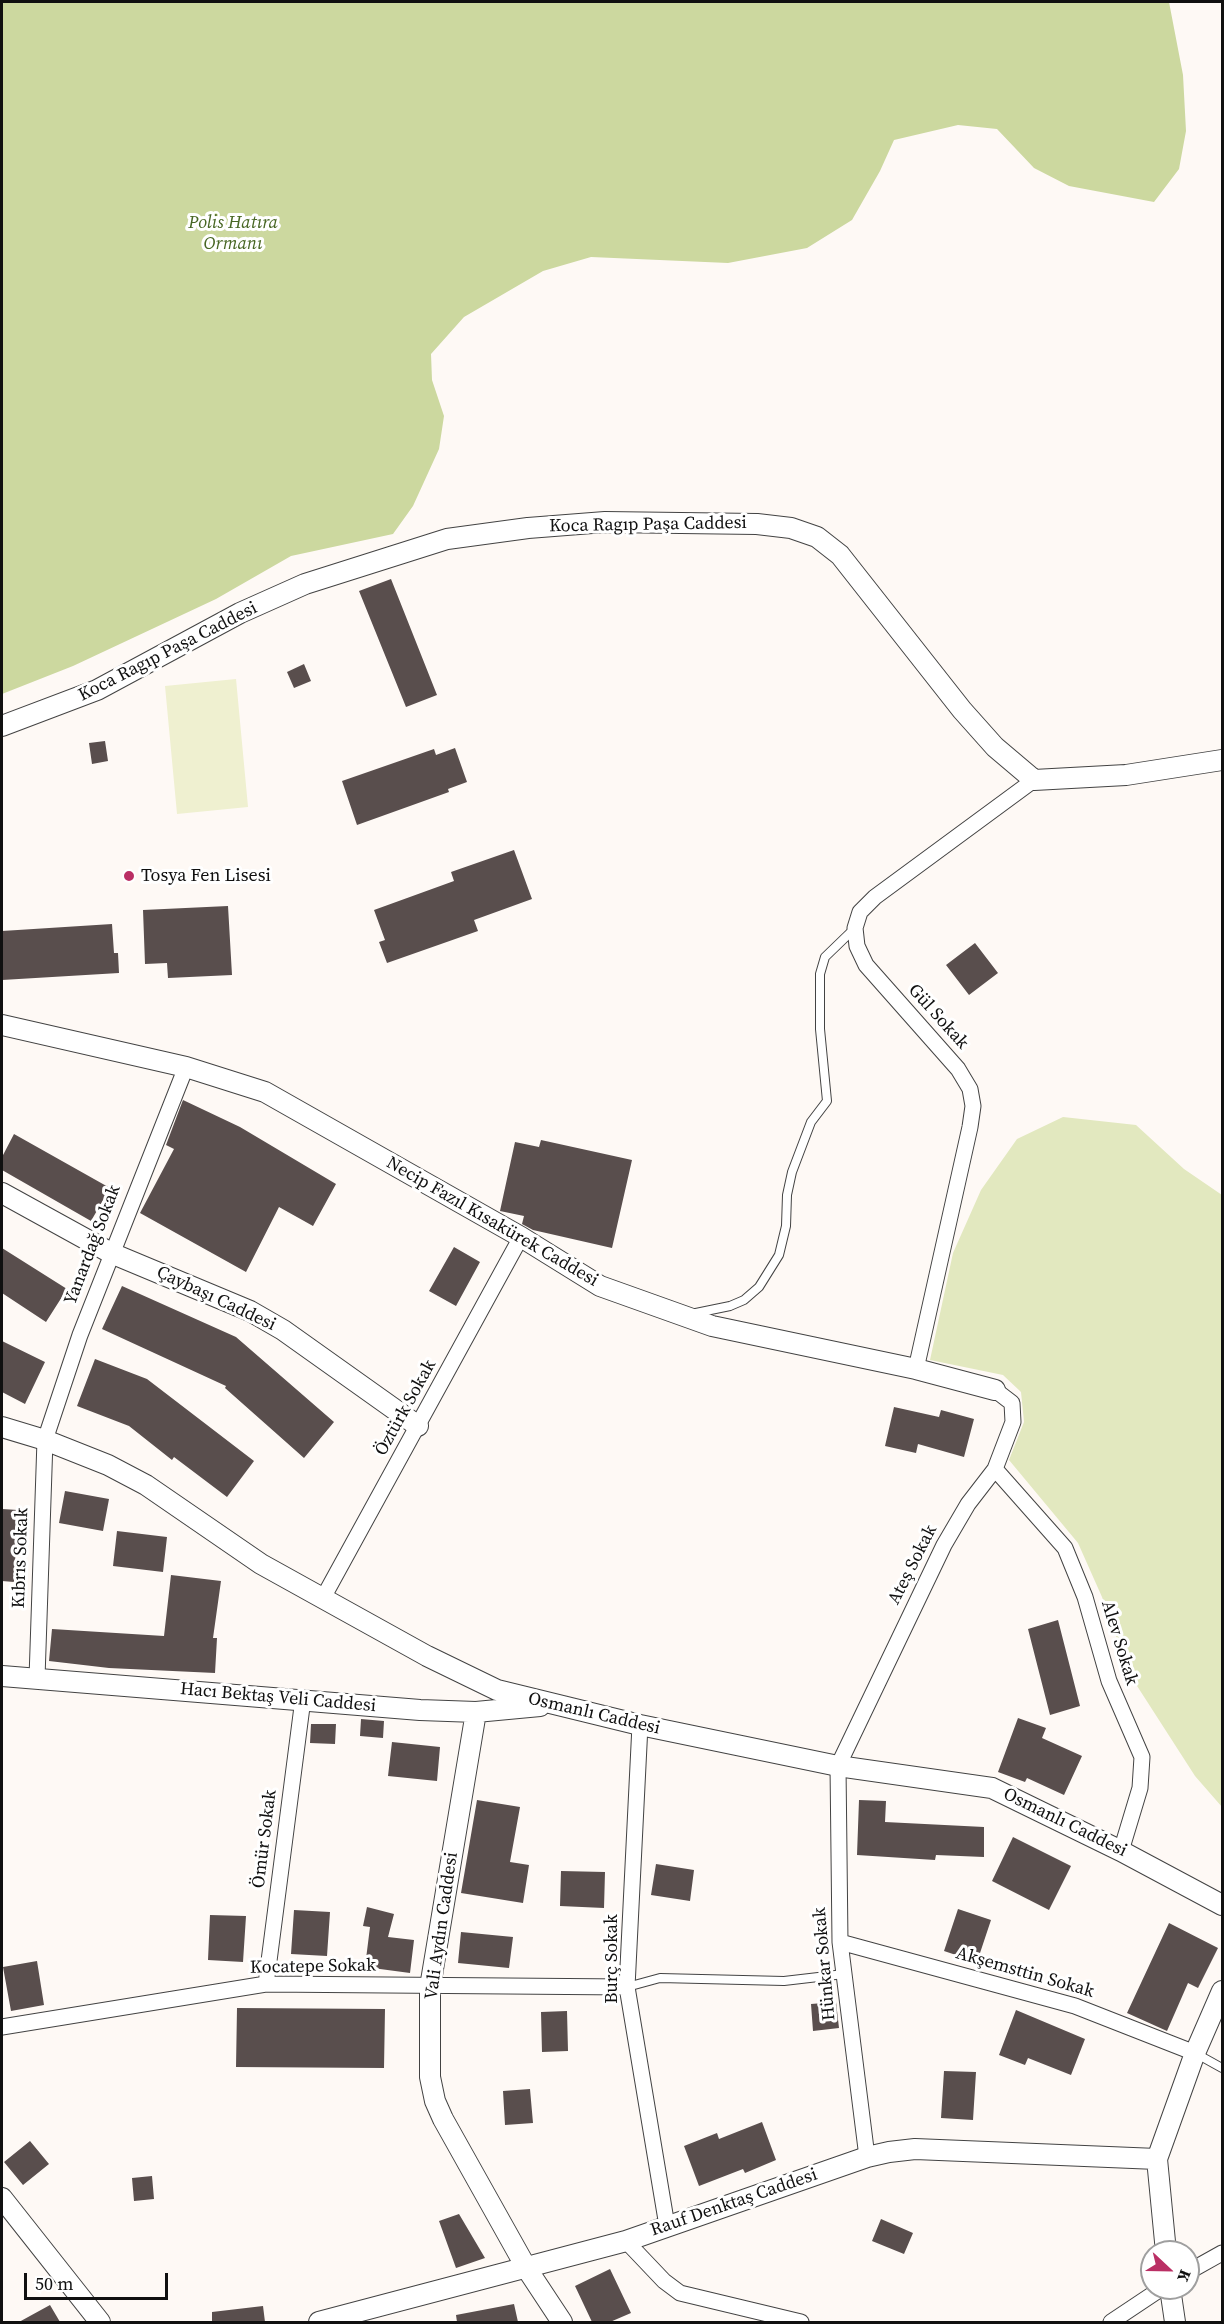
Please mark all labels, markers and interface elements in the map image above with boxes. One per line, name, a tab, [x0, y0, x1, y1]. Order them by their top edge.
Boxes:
park label: Polis Hatıra Ormanı	[188, 212, 278, 254]
street label: Koca Ragıp Paşa Caddesi	[549, 512, 747, 538]
street label: Koca Ragıp Paşa Caddesi	[75, 597, 261, 707]
place label: Tosya Fen Lisesi	[141, 865, 271, 887]
marker: Tosya Fen Lisesi	[122, 869, 136, 883]
street label: Gül Sokak	[903, 980, 973, 1054]
street label: Necip Fazıl Kısakürek Caddesi	[382, 1152, 602, 1292]
street label: Yanardağ Sokak	[60, 1182, 126, 1308]
street label: Çaybaşı Caddesi	[153, 1262, 279, 1336]
street label: Öztürk Sokak	[371, 1356, 441, 1460]
street label: Kıbrıs Sokak	[8, 1507, 34, 1609]
street label: Ateş Sokak	[884, 1522, 942, 1608]
street label: Alev Sokak	[1096, 1598, 1142, 1688]
street label: Hacı Bektaş Veli Caddesi	[179, 1679, 377, 1717]
street label: Osmanlı Caddesi	[526, 1688, 662, 1740]
street label: Osmanlı Caddesi	[1000, 1784, 1130, 1862]
street label: Ömür Sokak	[248, 1789, 282, 1889]
street label: Vali Aydın Caddesi	[421, 1851, 463, 2001]
street label: Hünkar Sokak	[809, 1906, 841, 2022]
street label: Burç Sokak	[601, 1914, 623, 2004]
street label: Akşemsttin Sokak	[953, 1943, 1097, 2003]
street label: Kocatepe Sokak	[250, 1955, 376, 1979]
street label: Rauf Denktaş Caddesi	[648, 2164, 820, 2242]
north arrow	[1140, 2240, 1200, 2300]
scale bar	[27, 2261, 171, 2299]
text: K	[1173, 2267, 1197, 2285]
text: 50 m	[35, 2271, 73, 2296]

